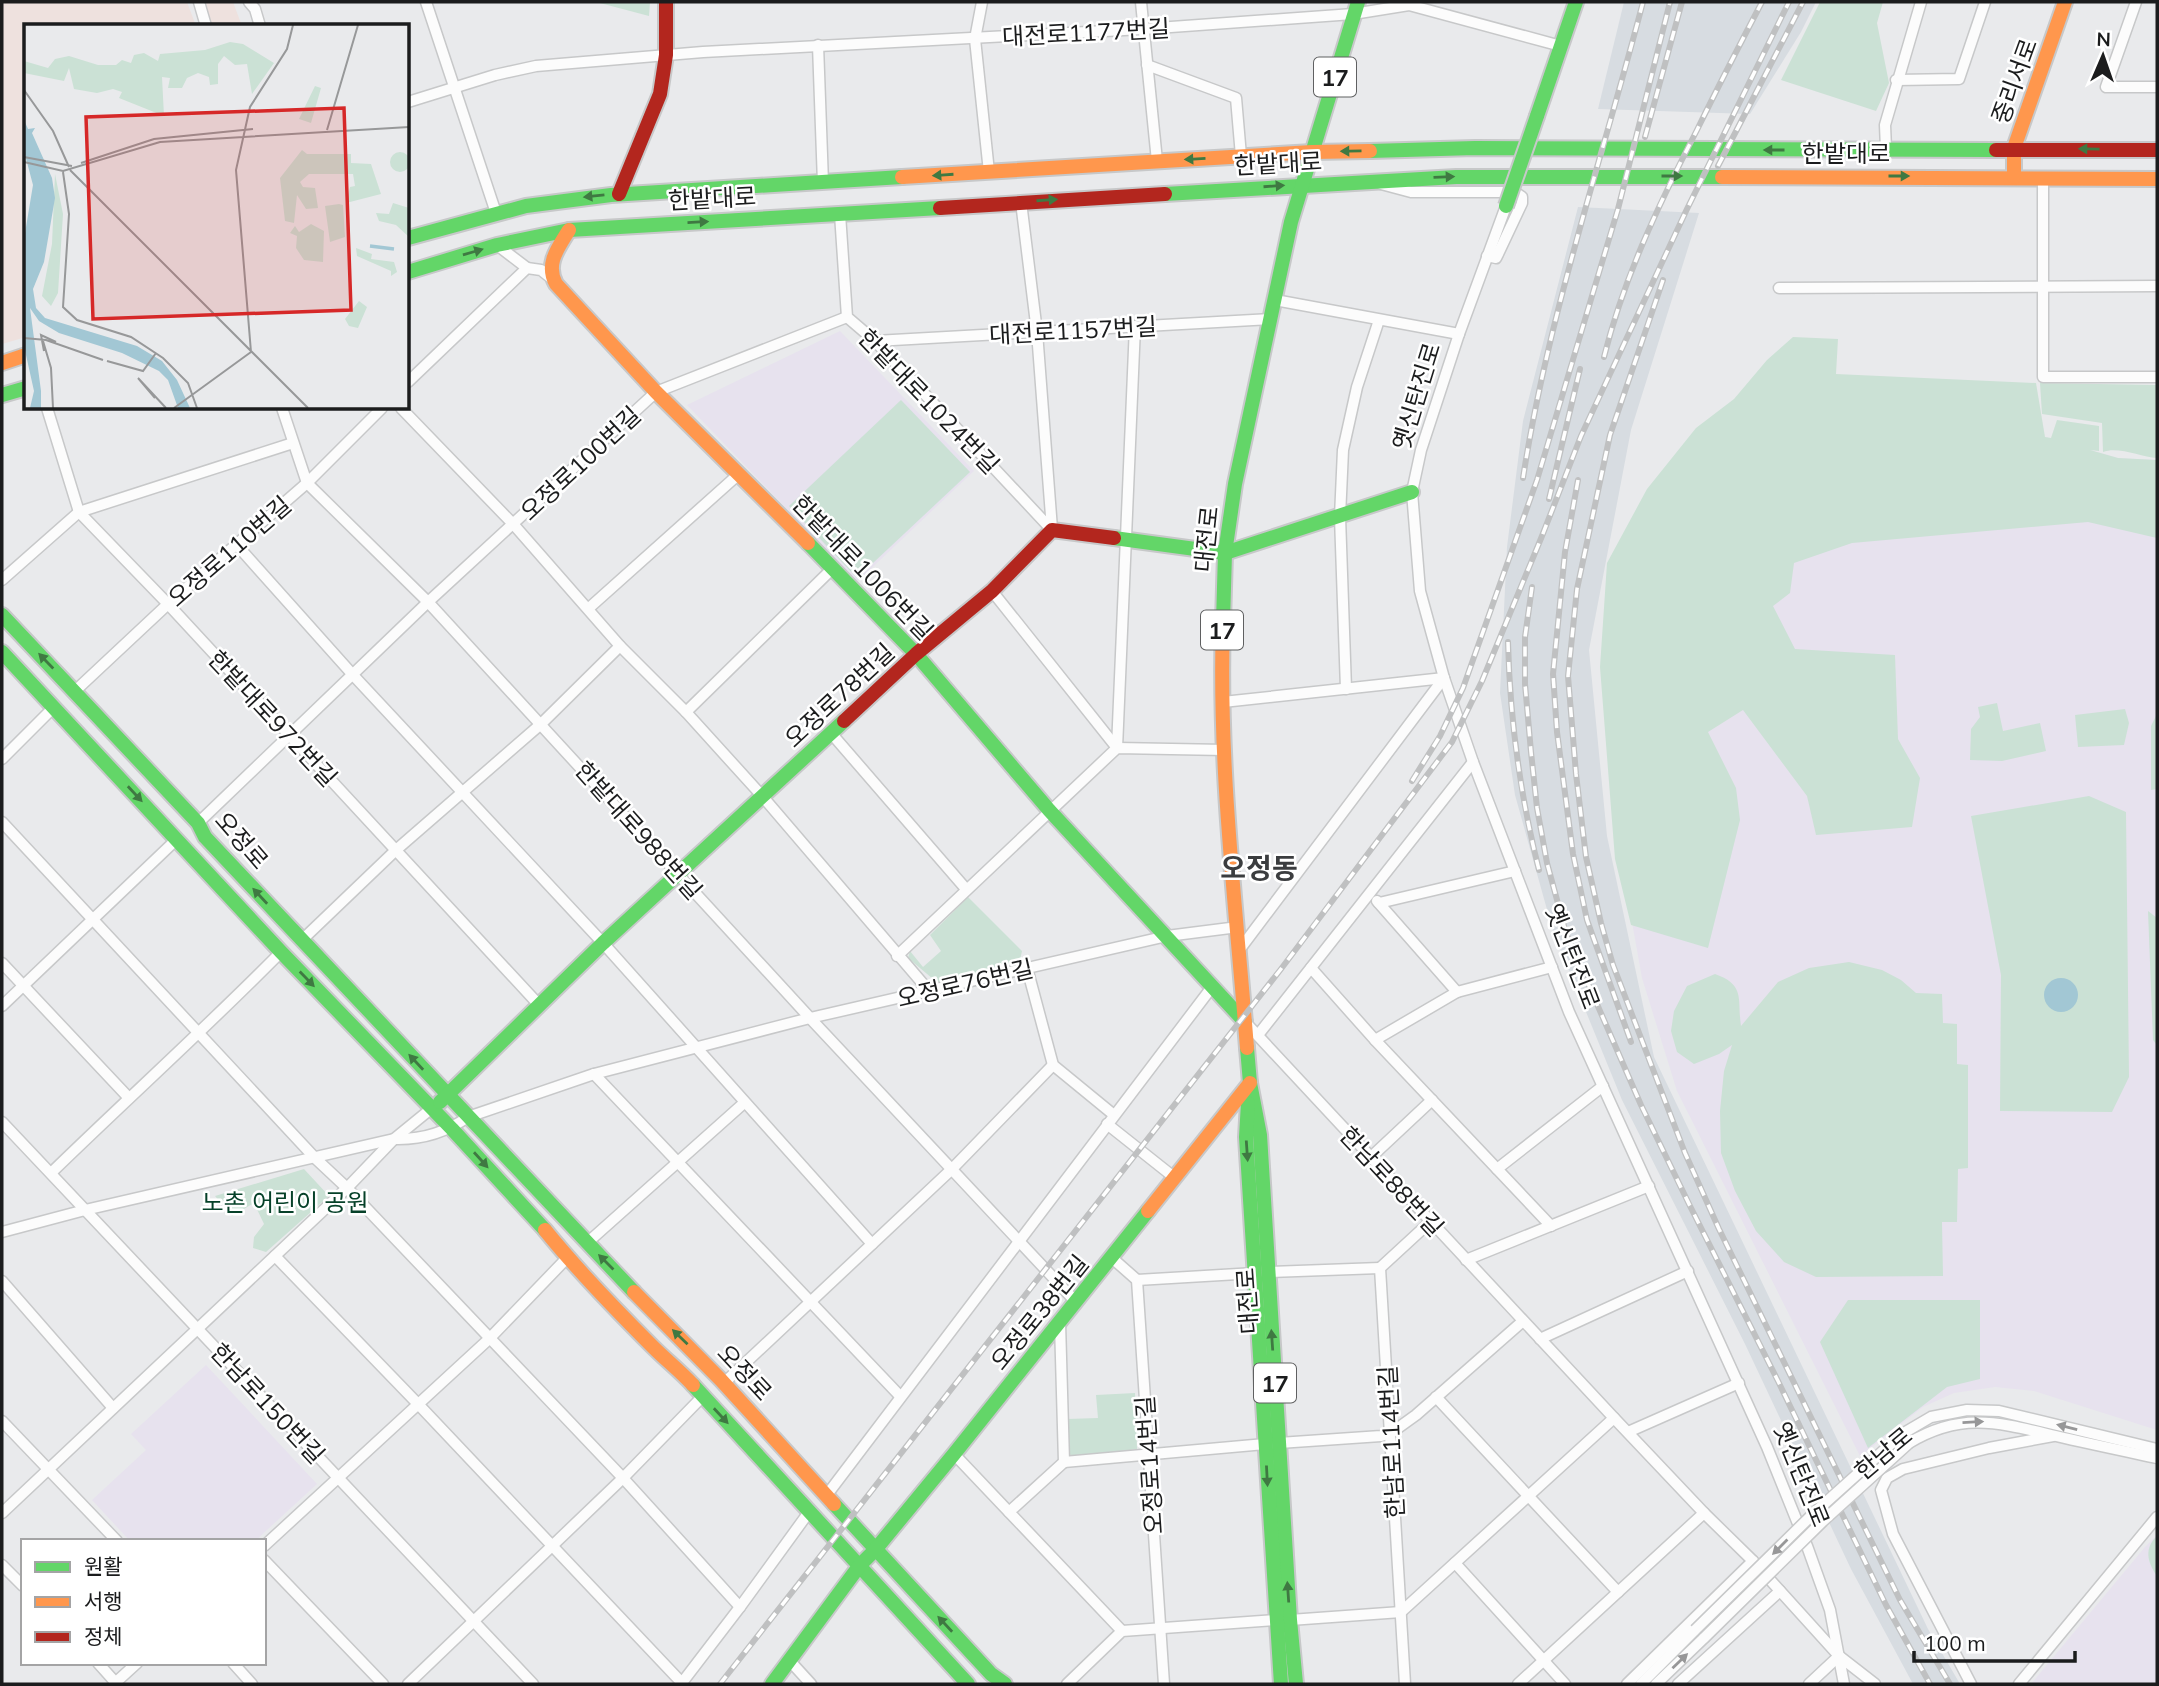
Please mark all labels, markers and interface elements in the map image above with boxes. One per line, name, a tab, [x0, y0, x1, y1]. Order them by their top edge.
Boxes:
street label: 대전로1177번길	[1001, 13, 1171, 51]
north arrow	[2068, 21, 2138, 91]
inset map	[24, 24, 410, 410]
text: N	[2096, 27, 2111, 51]
street label: 중리서로	[1985, 34, 2043, 128]
road number: 17	[1314, 58, 1356, 96]
street label: 한밭대로	[1802, 138, 1890, 168]
one-way arrow	[2078, 143, 2100, 155]
one-way arrow	[1763, 144, 1785, 156]
street label: 한밭대로	[1233, 146, 1323, 180]
one-way arrow	[1340, 146, 1362, 157]
one-way arrow	[1184, 153, 1206, 164]
one-way arrow	[932, 170, 954, 181]
one-way arrow	[1661, 170, 1683, 182]
one-way arrow	[1888, 170, 1910, 182]
one-way arrow	[1433, 172, 1455, 183]
one-way arrow	[1263, 180, 1285, 191]
street label: 한밭대로	[667, 181, 757, 215]
one-way arrow	[583, 191, 605, 202]
one-way arrow	[1036, 194, 1058, 205]
one-way arrow	[687, 216, 709, 227]
one-way arrow	[463, 246, 484, 256]
street label: 대전로1157번길	[988, 311, 1158, 349]
street label: 한밭대로1024번길	[852, 322, 1006, 480]
street label: 옛신탄진로	[1386, 339, 1446, 453]
street label: 오정로100번길	[514, 400, 646, 526]
street label: 한밭대로1006번길	[786, 488, 940, 646]
street label: 오정로110번길	[161, 489, 297, 613]
street label: 대전로	[1188, 504, 1224, 574]
road number: 17	[1201, 610, 1243, 650]
street label: 오정로78번길	[778, 637, 900, 753]
street label: 한밭대로972번길	[202, 644, 344, 792]
one-way arrow	[38, 652, 55, 669]
street label: 한밭대로988번길	[569, 755, 709, 905]
one-way arrow	[126, 785, 142, 802]
street label: 오정로	[209, 805, 275, 875]
district label: 오정동	[1220, 850, 1298, 885]
one-way arrow	[253, 888, 269, 905]
street label: 옛신탄진로	[1539, 899, 1607, 1013]
street label: 오정로76번길	[894, 953, 1036, 1013]
one-way arrow	[298, 970, 315, 987]
one-way arrow	[408, 1054, 424, 1071]
street label: 한남로88번길	[1334, 1120, 1450, 1242]
one-way arrow	[1242, 1141, 1253, 1163]
one-way arrow	[473, 1152, 488, 1169]
park label: 노촌 어린이 공원	[201, 1187, 369, 1217]
street label: 오정로38번길	[984, 1248, 1094, 1376]
one-way arrow	[598, 1254, 615, 1271]
street label: 대전로	[1230, 1267, 1264, 1335]
one-way arrow	[672, 1329, 689, 1346]
one-way arrow	[1267, 1329, 1278, 1351]
street label: 한남로150번길	[205, 1337, 331, 1469]
street label: 오정로	[711, 1338, 779, 1406]
road number: 17	[1254, 1364, 1296, 1402]
street label: 한남로114번길	[1372, 1365, 1410, 1519]
street label: 오정로14번길	[1129, 1395, 1169, 1535]
one-way arrow	[712, 1407, 728, 1424]
street label: 옛신탄진로	[1767, 1417, 1837, 1531]
one-way arrow	[1962, 1417, 1984, 1428]
street label: 한남로	[1848, 1420, 1918, 1486]
one-way arrow	[2056, 1421, 2078, 1432]
one-way arrow	[1262, 1465, 1273, 1487]
one-way arrow	[1772, 1538, 1789, 1554]
legend	[21, 1539, 266, 1665]
text: 원활	[84, 1553, 123, 1579]
one-way arrow	[1282, 1581, 1293, 1603]
text: 서행	[84, 1588, 123, 1614]
one-way arrow	[937, 1616, 953, 1633]
scale bar	[1914, 1620, 2075, 1664]
text: 정체	[84, 1623, 123, 1649]
text: 100 m	[1924, 1630, 1986, 1656]
one-way arrow	[1671, 1654, 1688, 1670]

